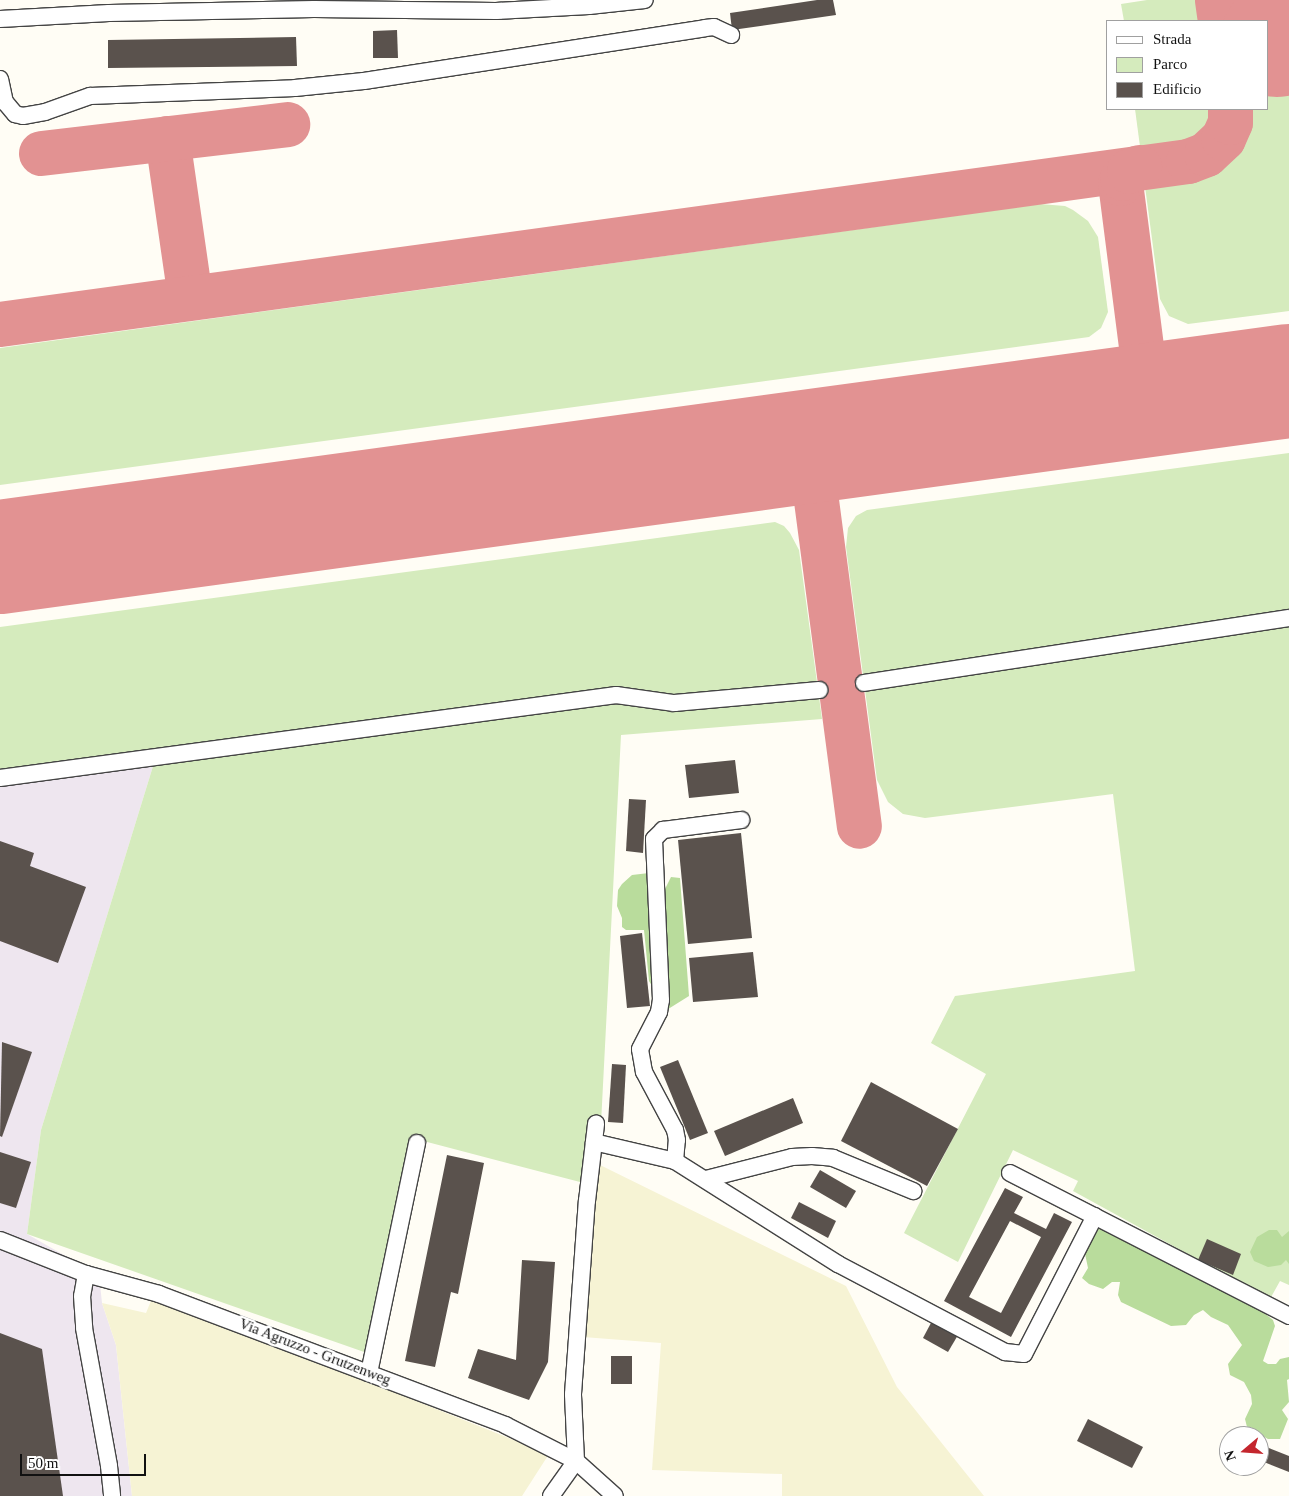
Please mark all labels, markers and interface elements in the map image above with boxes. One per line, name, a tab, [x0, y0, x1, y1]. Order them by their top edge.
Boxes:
legend	[1106, 20, 1269, 110]
text: Strada	[1153, 31, 1191, 47]
text: Parco	[1153, 56, 1187, 72]
text: Edificio	[1153, 81, 1201, 97]
street label: Via Agruzzo - Grutzenweg	[236, 1315, 394, 1389]
north arrow	[1219, 1426, 1269, 1476]
scale bar	[22, 1444, 149, 1476]
text: N	[1222, 1448, 1239, 1463]
text: 50 m	[28, 1455, 58, 1471]

